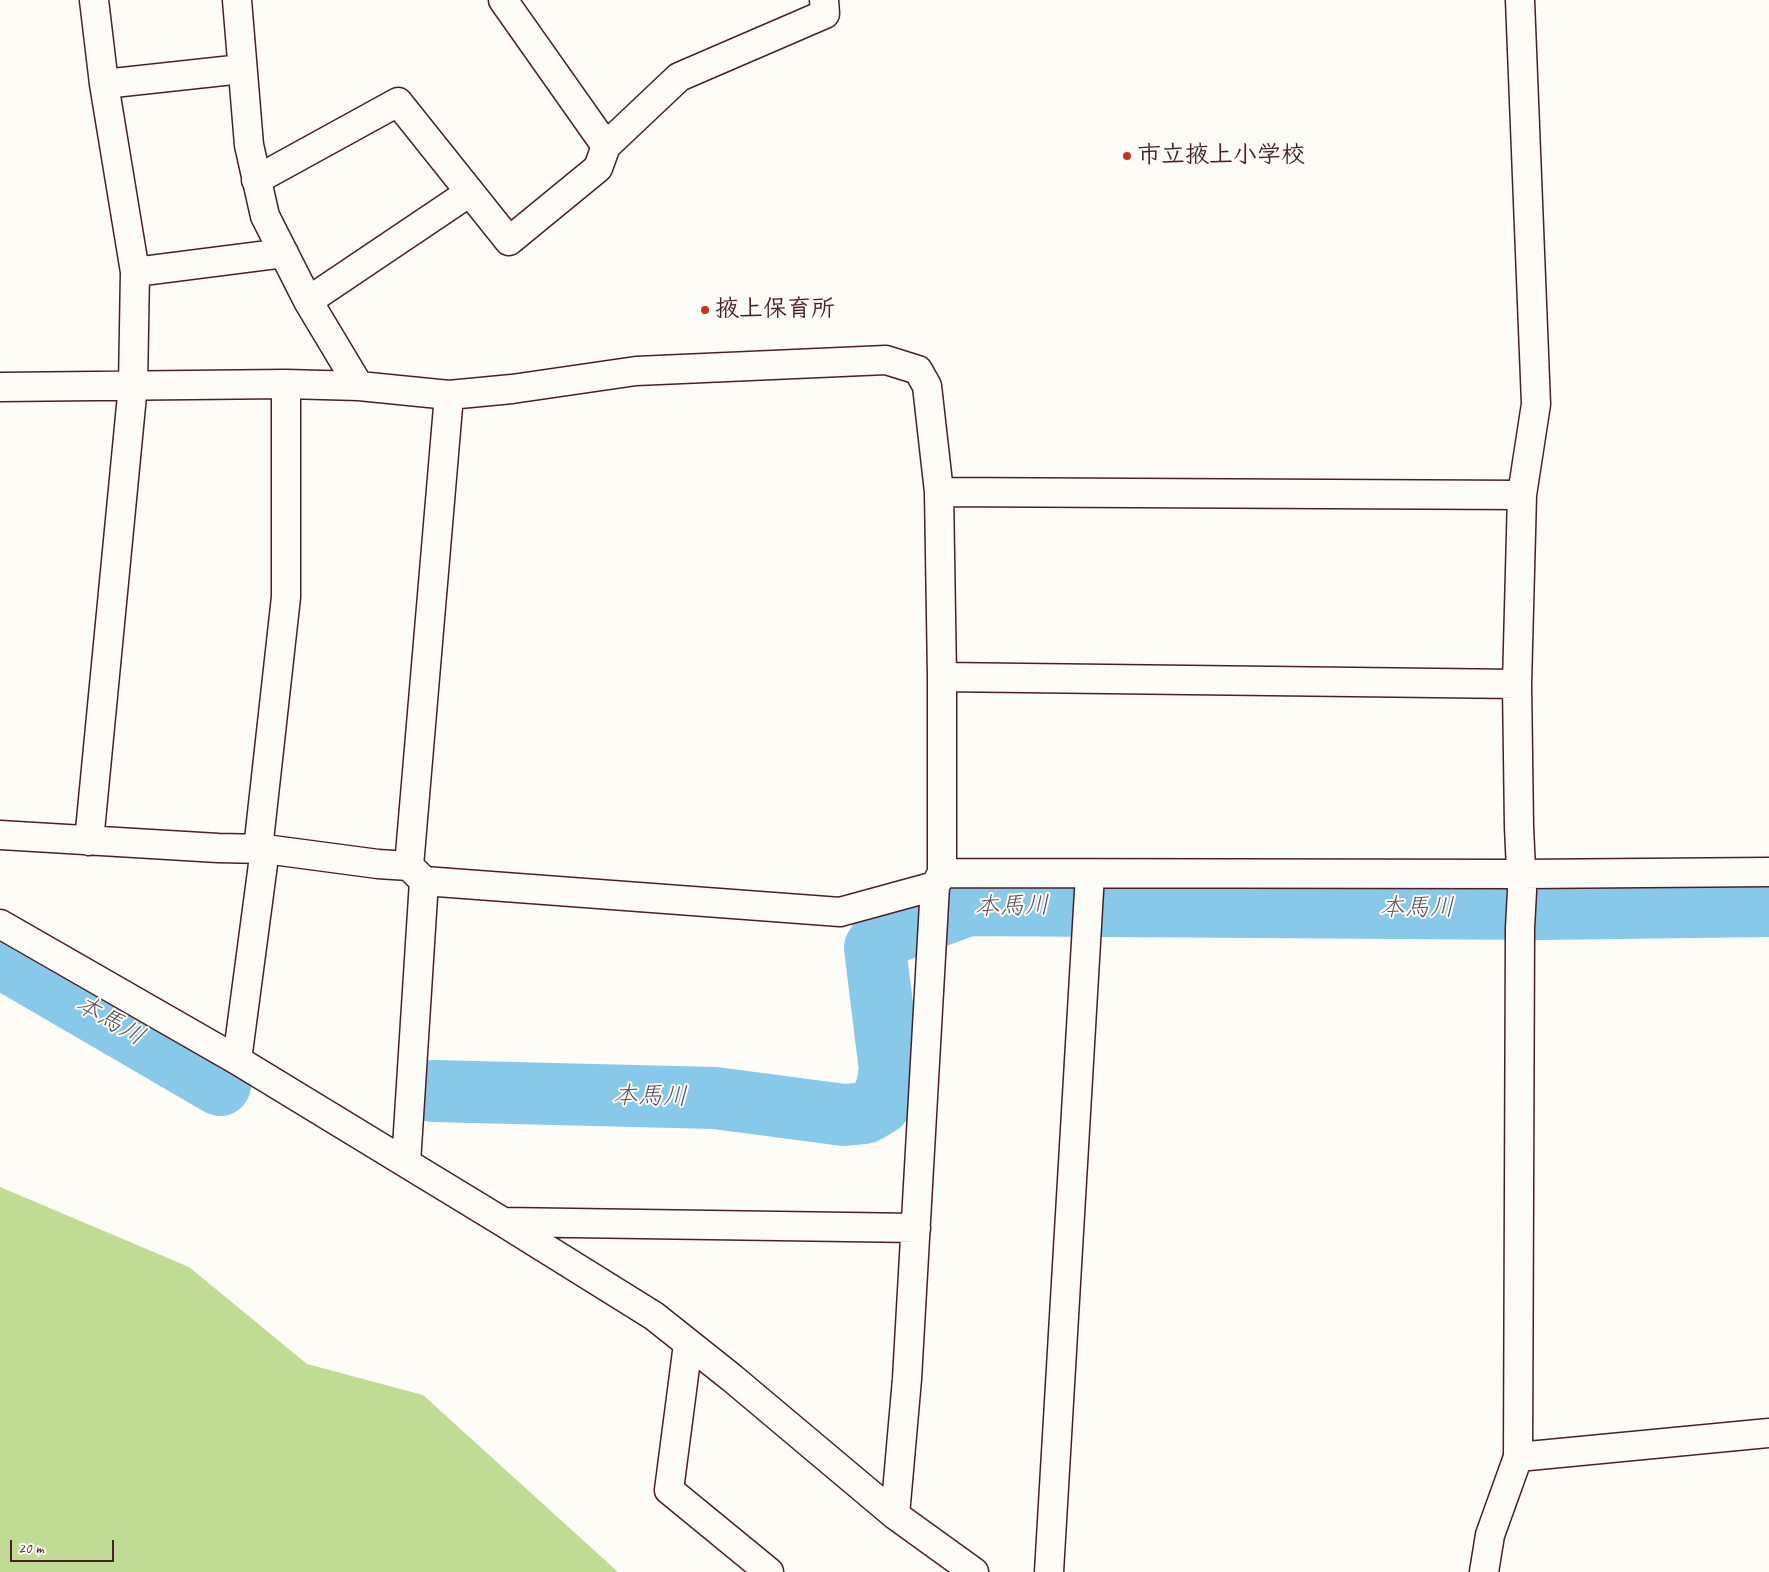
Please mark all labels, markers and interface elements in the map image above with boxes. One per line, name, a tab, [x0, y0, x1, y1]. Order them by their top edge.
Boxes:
place label: 市立掖上小学校	[1137, 142, 1305, 170]
marker: 市立掖上小学校	[1121, 150, 1133, 162]
place label: 掖上保育所	[715, 296, 835, 324]
marker: 掖上保育所	[699, 304, 711, 316]
water label: 本馬川	[974, 891, 1050, 923]
water label: 本馬川	[1380, 893, 1454, 923]
water label: 本馬川	[70, 989, 150, 1053]
water label: 本馬川	[612, 1081, 688, 1113]
scale bar	[12, 1530, 116, 1562]
text: 20 m	[18, 1539, 44, 1558]

